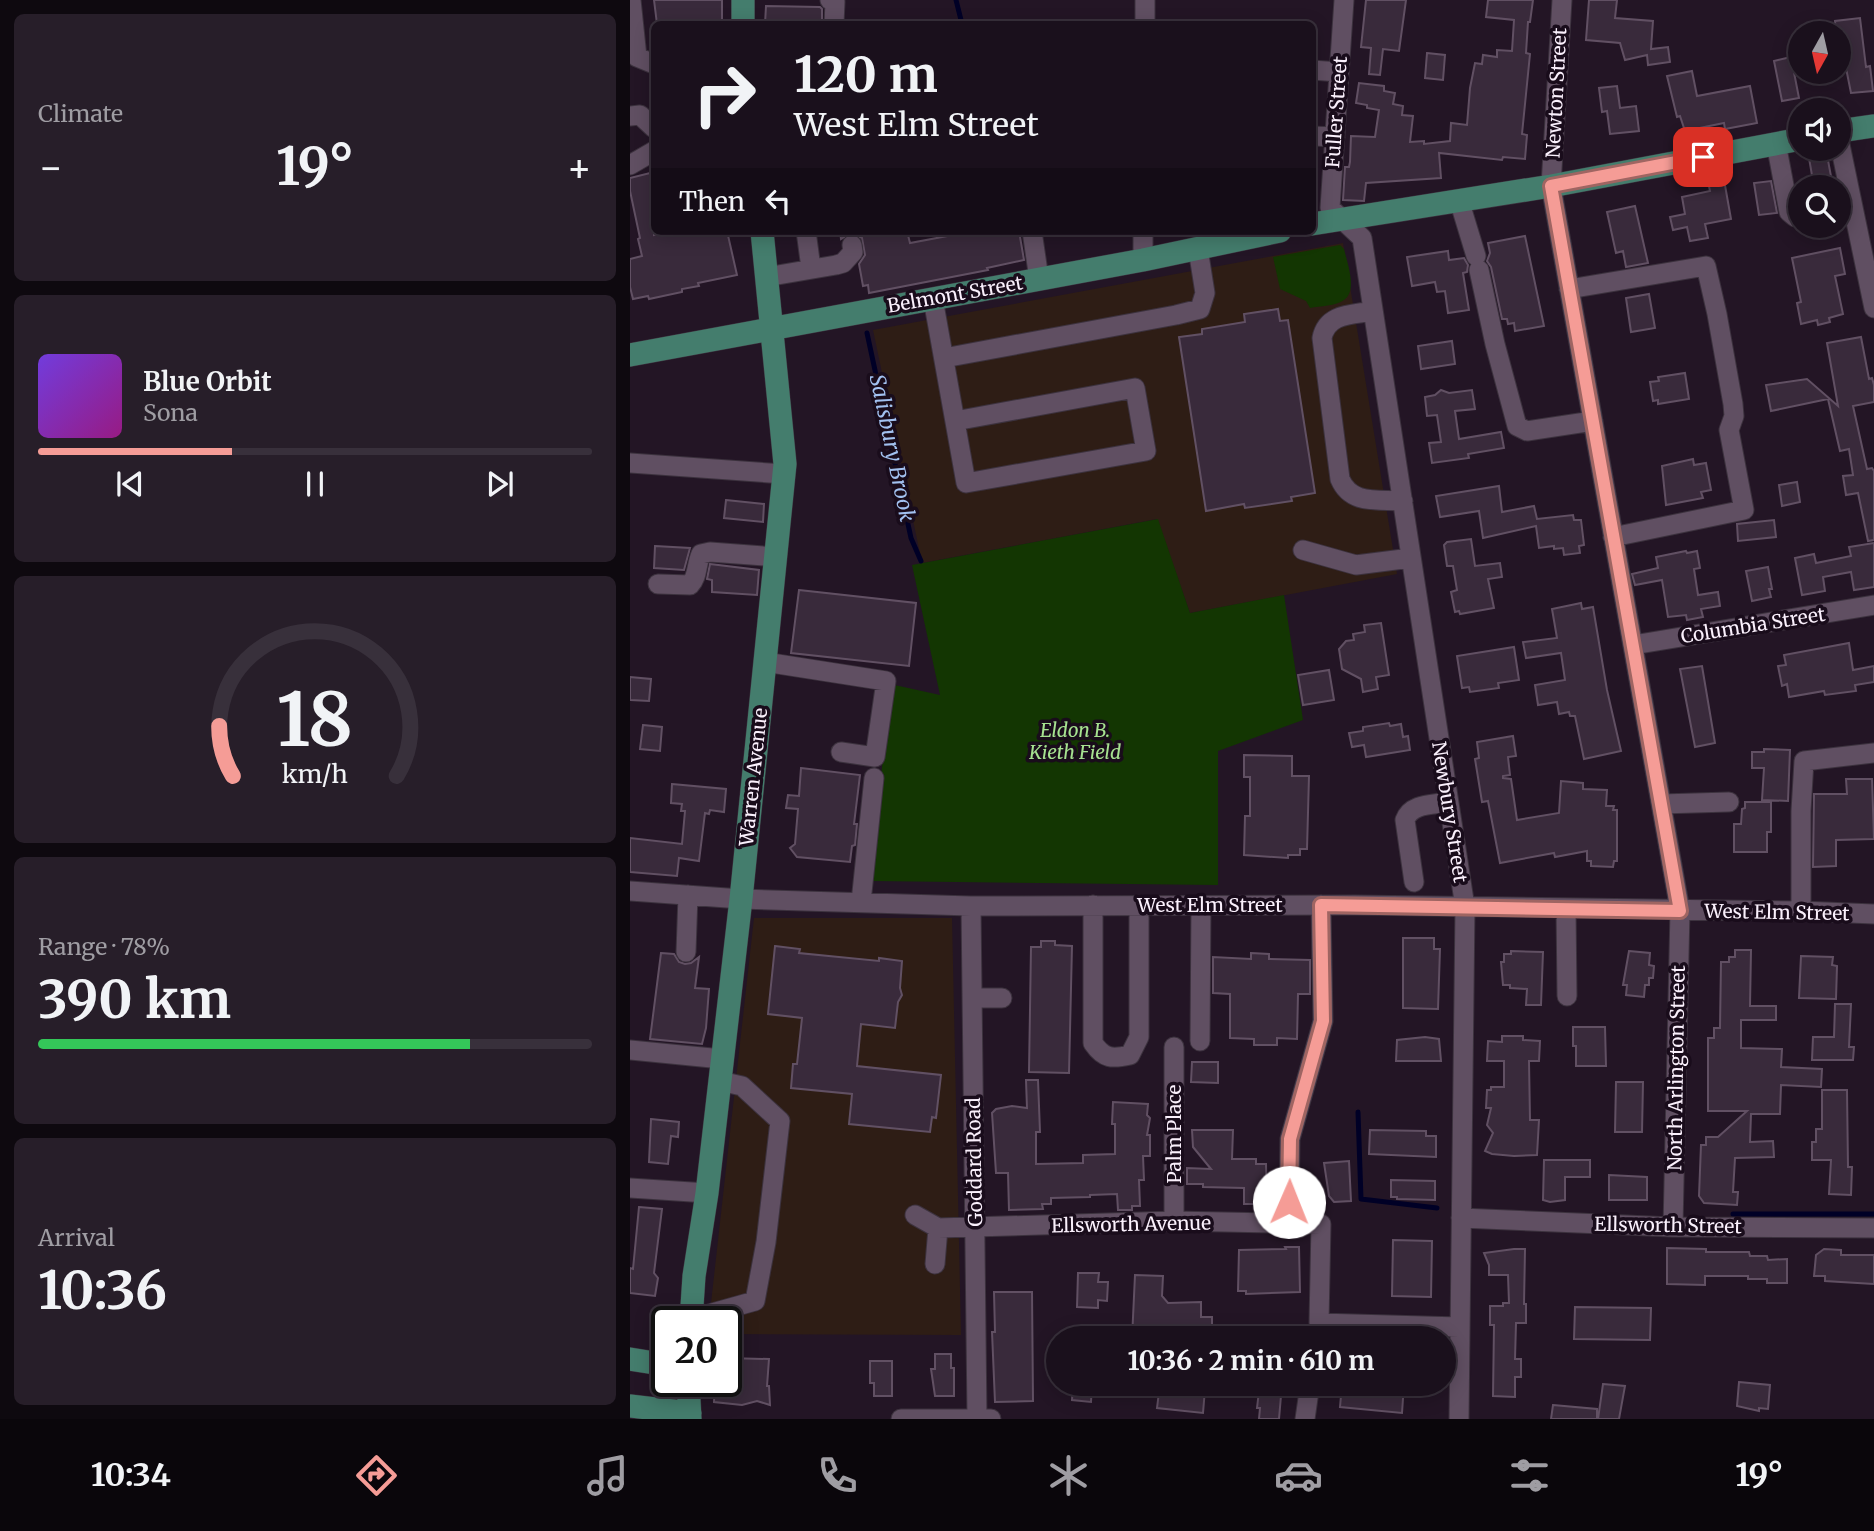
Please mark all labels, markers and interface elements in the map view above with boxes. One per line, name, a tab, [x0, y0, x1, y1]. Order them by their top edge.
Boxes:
north arrow	[1788, 21, 1852, 84]
map controls	[1788, 21, 1851, 238]
street label: Newton Street	[1541, 27, 1571, 159]
text: 120 m	[794, 44, 938, 105]
icon: right	[679, 49, 770, 140]
street label: Fuller Street	[1320, 55, 1352, 169]
button: sound	[1788, 98, 1851, 161]
text: Climate	[38, 99, 123, 128]
text: West Elm Street	[794, 105, 1039, 145]
pin	[1673, 127, 1733, 187]
text: 19°	[276, 134, 354, 199]
icon: arrive	[1684, 138, 1722, 176]
text: −	[38, 144, 63, 191]
text: +	[567, 144, 592, 191]
button: search	[1788, 175, 1851, 238]
icon: left	[759, 182, 797, 220]
text: Then	[679, 185, 745, 218]
street label: Belmont Street	[885, 270, 1025, 318]
text: Blue Orbit	[143, 365, 272, 398]
water label: Salisbury Brook	[864, 372, 921, 525]
text: Sona	[143, 398, 198, 427]
icon: previous	[111, 465, 149, 503]
icon: pause	[296, 465, 334, 503]
icon: next	[481, 465, 519, 503]
street label: Columbia Street	[1679, 602, 1827, 648]
text: 18	[277, 674, 353, 766]
street label: Warren Avenue	[734, 707, 772, 848]
park label: Eldon B. Kieth Field	[1028, 718, 1121, 764]
street label: Newbury Street	[1427, 740, 1473, 885]
text: km/h	[282, 757, 348, 789]
street label: West Elm Street	[1136, 893, 1283, 917]
street label: West Elm Street	[1703, 899, 1850, 925]
text: Range · 78%	[38, 932, 170, 961]
street label: North Arlington Street	[1662, 964, 1690, 1171]
text: 390 km	[38, 967, 231, 1032]
street label: Palm Place	[1162, 1084, 1186, 1184]
street label: Goddard Road	[961, 1097, 987, 1227]
position arrow	[1252, 1165, 1326, 1239]
street label: Ellsworth Avenue	[1051, 1211, 1211, 1237]
street label: Ellsworth Street	[1594, 1212, 1743, 1238]
text: Arrival	[38, 1223, 115, 1252]
text: 10:36	[38, 1258, 167, 1323]
speed limit sign: 20	[651, 1306, 742, 1397]
text: 10:36 · 2 min · 610 m	[1128, 1344, 1374, 1377]
icon: directions	[352, 1451, 401, 1500]
icon: music	[583, 1451, 632, 1500]
icon: phone	[813, 1451, 862, 1500]
icon: climate	[1044, 1451, 1093, 1500]
icon: car	[1274, 1451, 1323, 1500]
icon: filters	[1505, 1451, 1554, 1500]
text: 10:34	[91, 1455, 171, 1495]
text: 19°	[1735, 1455, 1783, 1495]

